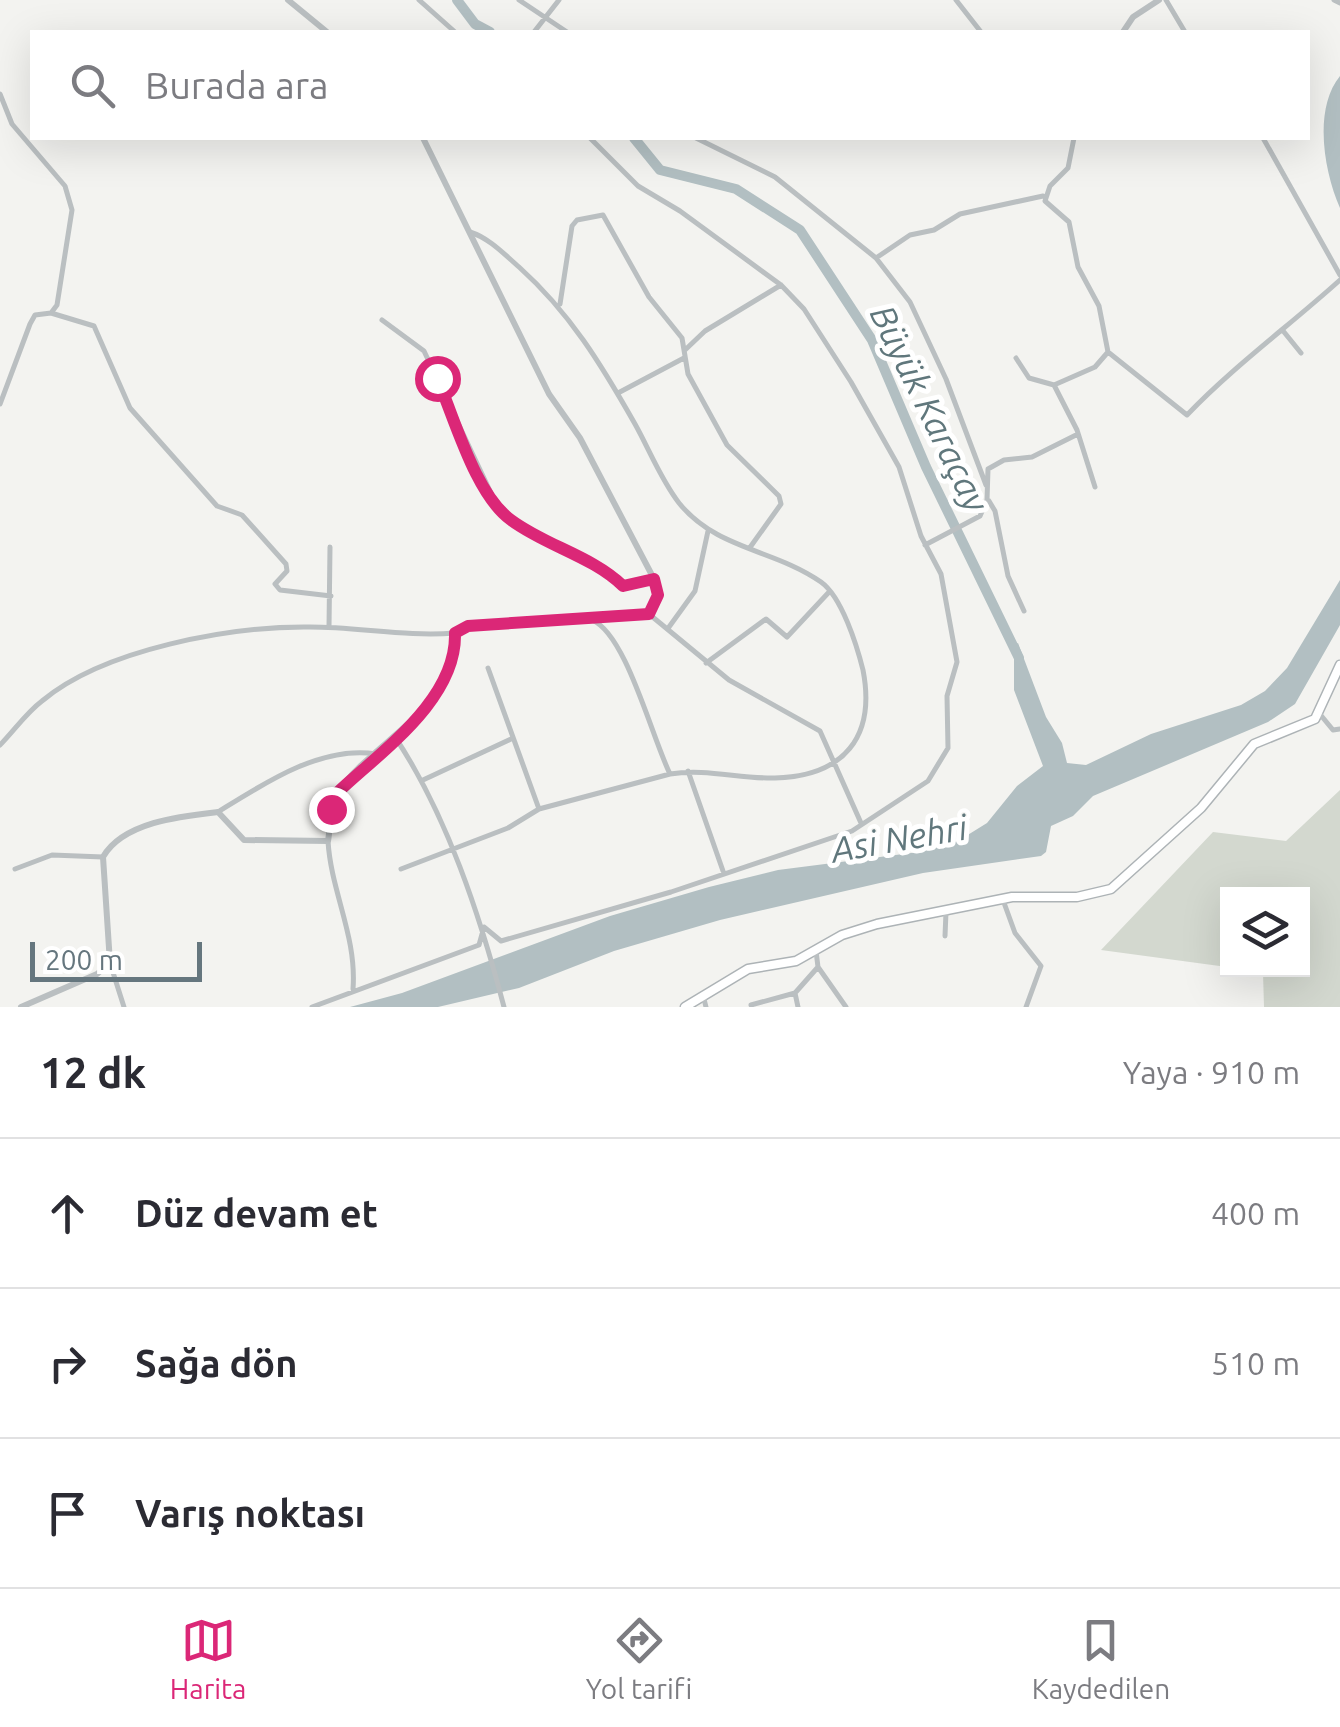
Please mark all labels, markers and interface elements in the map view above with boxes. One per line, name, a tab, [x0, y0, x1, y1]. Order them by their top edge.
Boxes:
search box	[30, 30, 1310, 140]
icon: search	[65, 58, 120, 113]
text: Burada ara	[145, 64, 329, 106]
water label: Büyük Karaçay	[863, 298, 998, 519]
route start	[415, 356, 461, 402]
route end	[309, 787, 355, 833]
water label: Asi Nehri	[826, 806, 971, 870]
map controls	[1220, 887, 1310, 977]
button: layers	[1220, 887, 1310, 977]
scale bar	[30, 937, 202, 981]
text: 200 m	[45, 944, 123, 975]
text: 12 dk	[40, 1049, 146, 1096]
text: Yaya · 910 m	[1123, 1054, 1300, 1090]
icon: ahead	[40, 1186, 95, 1241]
text: Düz devam et	[135, 1192, 378, 1234]
text: 400 m	[1211, 1195, 1300, 1231]
icon: right	[40, 1336, 95, 1391]
text: Sağa dön	[135, 1342, 297, 1384]
text: 510 m	[1211, 1345, 1300, 1381]
icon: arrive	[40, 1486, 95, 1541]
text: Varış noktası	[135, 1492, 365, 1534]
tab: Harita	[170, 1613, 246, 1704]
tab: Yol tarifi	[586, 1613, 692, 1704]
tab: Kaydedilen	[1032, 1613, 1170, 1704]

